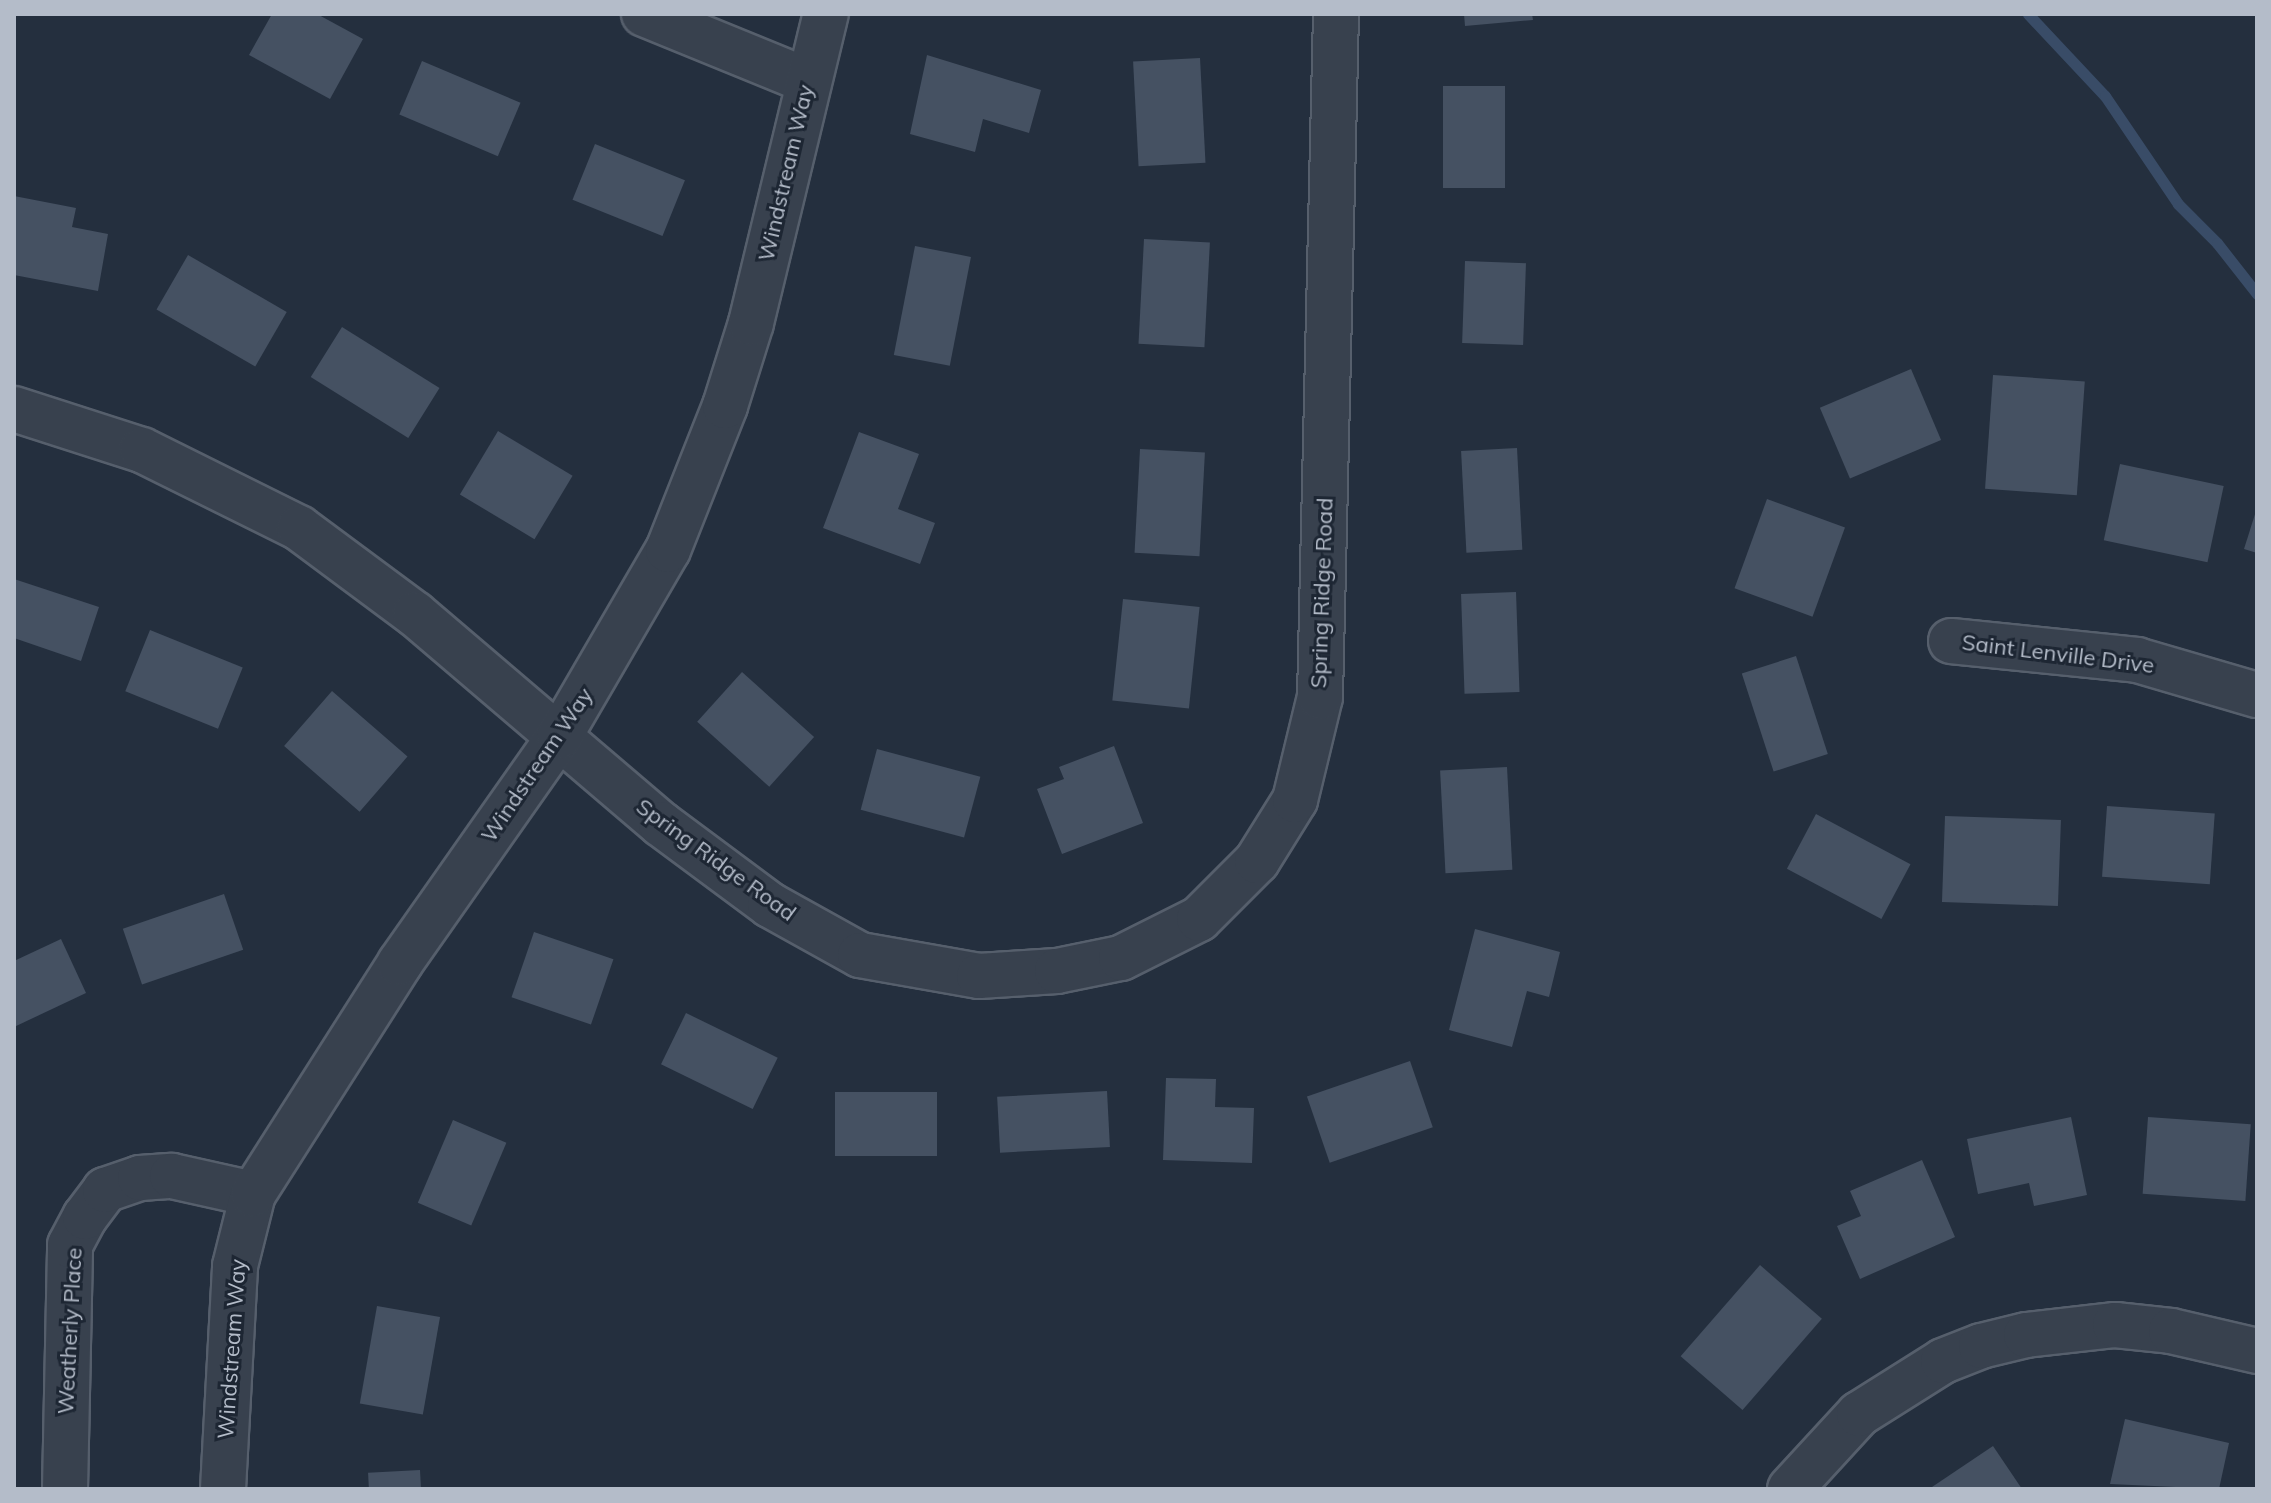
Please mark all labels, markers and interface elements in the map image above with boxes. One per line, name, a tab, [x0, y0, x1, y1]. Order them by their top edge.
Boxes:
street label: Windstream Way	[753, 82, 819, 264]
street label: Spring Ridge Road	[1305, 497, 1339, 689]
street label: Saint Lenville Drive	[1960, 629, 2156, 679]
street label: Windstream Way	[476, 683, 598, 847]
street label: Spring Ridge Road	[631, 793, 801, 927]
street label: Weatherly Place	[52, 1247, 88, 1415]
street label: Windstream Way	[213, 1258, 251, 1440]

